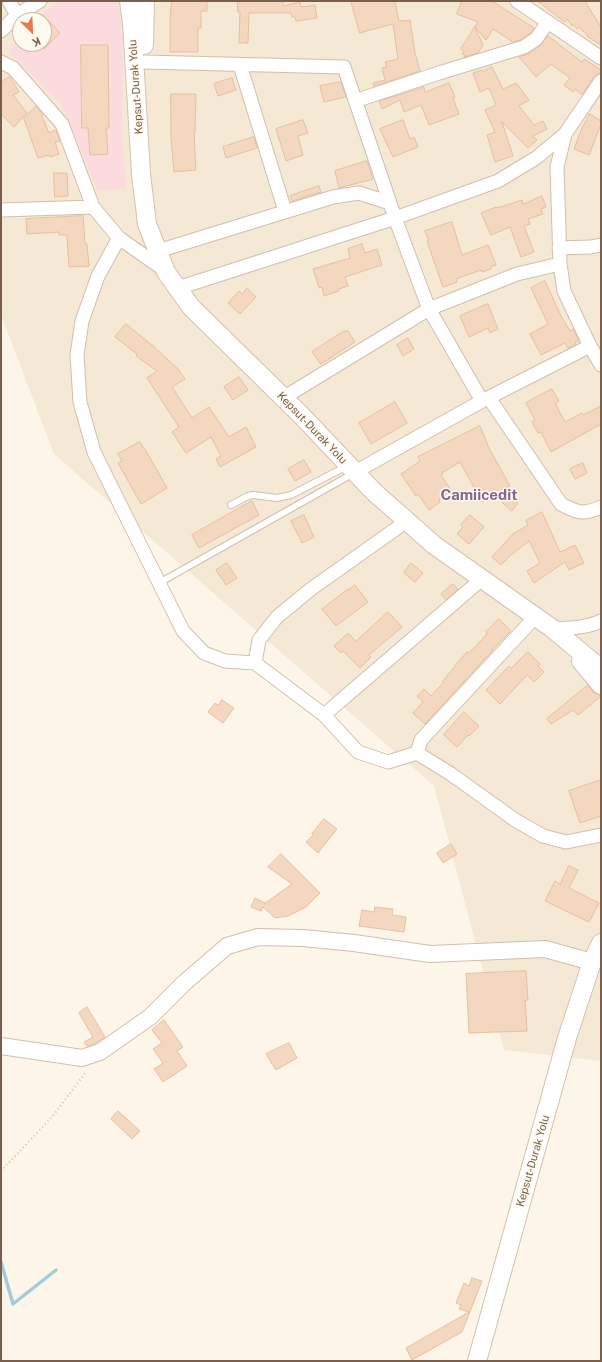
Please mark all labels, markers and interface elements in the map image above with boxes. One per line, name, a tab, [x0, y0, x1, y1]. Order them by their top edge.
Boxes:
north arrow	[12, 12, 52, 52]
text: K	[30, 35, 43, 49]
street label: Kepsut-Durak Yolu	[126, 39, 146, 135]
street label: Kepsut-Durak Yolu	[274, 389, 350, 467]
district label: Camiicedit	[441, 486, 517, 504]
street label: Kepsut-Durak Yolu	[514, 1114, 552, 1208]

